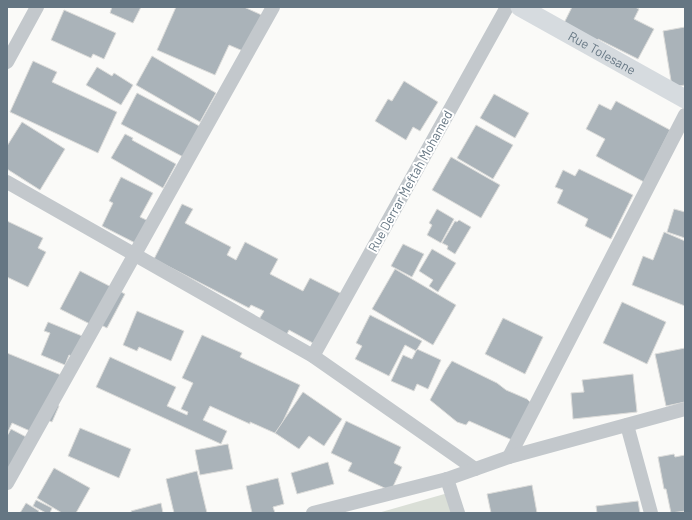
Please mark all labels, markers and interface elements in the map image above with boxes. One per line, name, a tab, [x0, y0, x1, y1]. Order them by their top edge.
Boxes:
street label: Rue Tolesane	[566, 28, 639, 78]
street label: Rue Derrar Meftah Mohamed	[364, 107, 456, 255]

